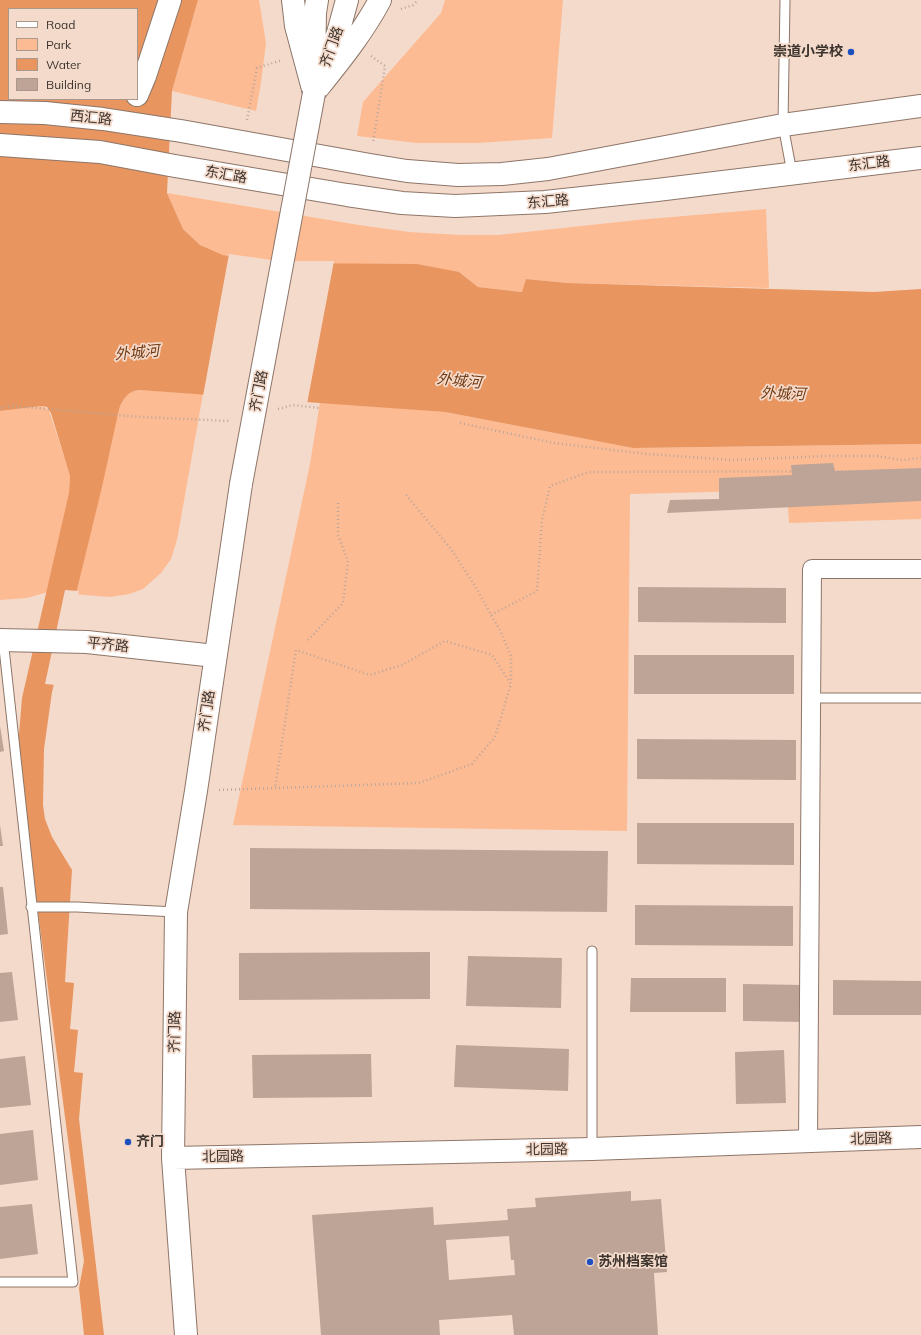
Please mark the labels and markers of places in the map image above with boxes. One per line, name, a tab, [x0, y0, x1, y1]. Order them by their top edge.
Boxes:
place label: 崇道小学校	[773, 44, 843, 60]
marker: 崇道小学校	[846, 47, 856, 57]
place label: 齐门	[136, 1134, 164, 1150]
marker: 齐门	[123, 1137, 133, 1147]
place label: 苏州档案馆	[598, 1254, 668, 1270]
marker: 苏州档案馆	[585, 1257, 595, 1267]

